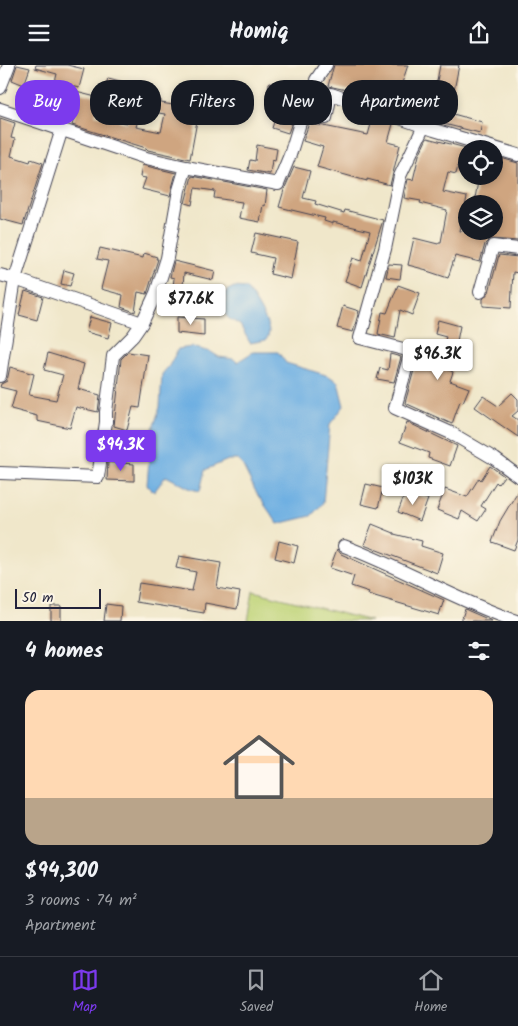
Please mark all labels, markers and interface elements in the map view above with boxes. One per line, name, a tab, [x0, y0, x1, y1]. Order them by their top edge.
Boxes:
text: Homiq	[229, 15, 289, 50]
icon: menu	[25, 19, 53, 47]
icon: share	[465, 19, 493, 47]
chip: Buy	[15, 80, 80, 125]
chip: Rent	[90, 80, 161, 125]
chip: Filters	[171, 80, 254, 125]
chip: New	[264, 80, 332, 125]
chip: Apartment	[342, 80, 458, 125]
map controls	[458, 140, 503, 240]
button: locate	[458, 140, 503, 185]
button: layers	[458, 195, 503, 240]
pin: $77.6K	[150, 283, 232, 326]
text: $77.6K	[168, 287, 214, 312]
pin: $96.3K	[397, 339, 479, 381]
text: $96.3K	[414, 342, 462, 367]
pin: $94.3K	[80, 429, 162, 472]
text: $94.3K	[97, 433, 145, 458]
pin: $103K	[378, 463, 448, 506]
text: $103K	[393, 467, 433, 492]
scale bar	[15, 586, 101, 609]
text: 50 m	[22, 587, 53, 609]
text: 4 homes	[25, 635, 103, 668]
icon: filters	[465, 637, 493, 665]
icon: home	[214, 722, 304, 812]
text: $94,300	[25, 855, 98, 888]
text: 3 rooms · 74 m²	[25, 888, 137, 913]
text: Apartment	[25, 913, 96, 938]
tab: Map	[71, 966, 99, 1018]
tab: Saved	[240, 966, 273, 1018]
tab: Home	[414, 966, 447, 1018]

